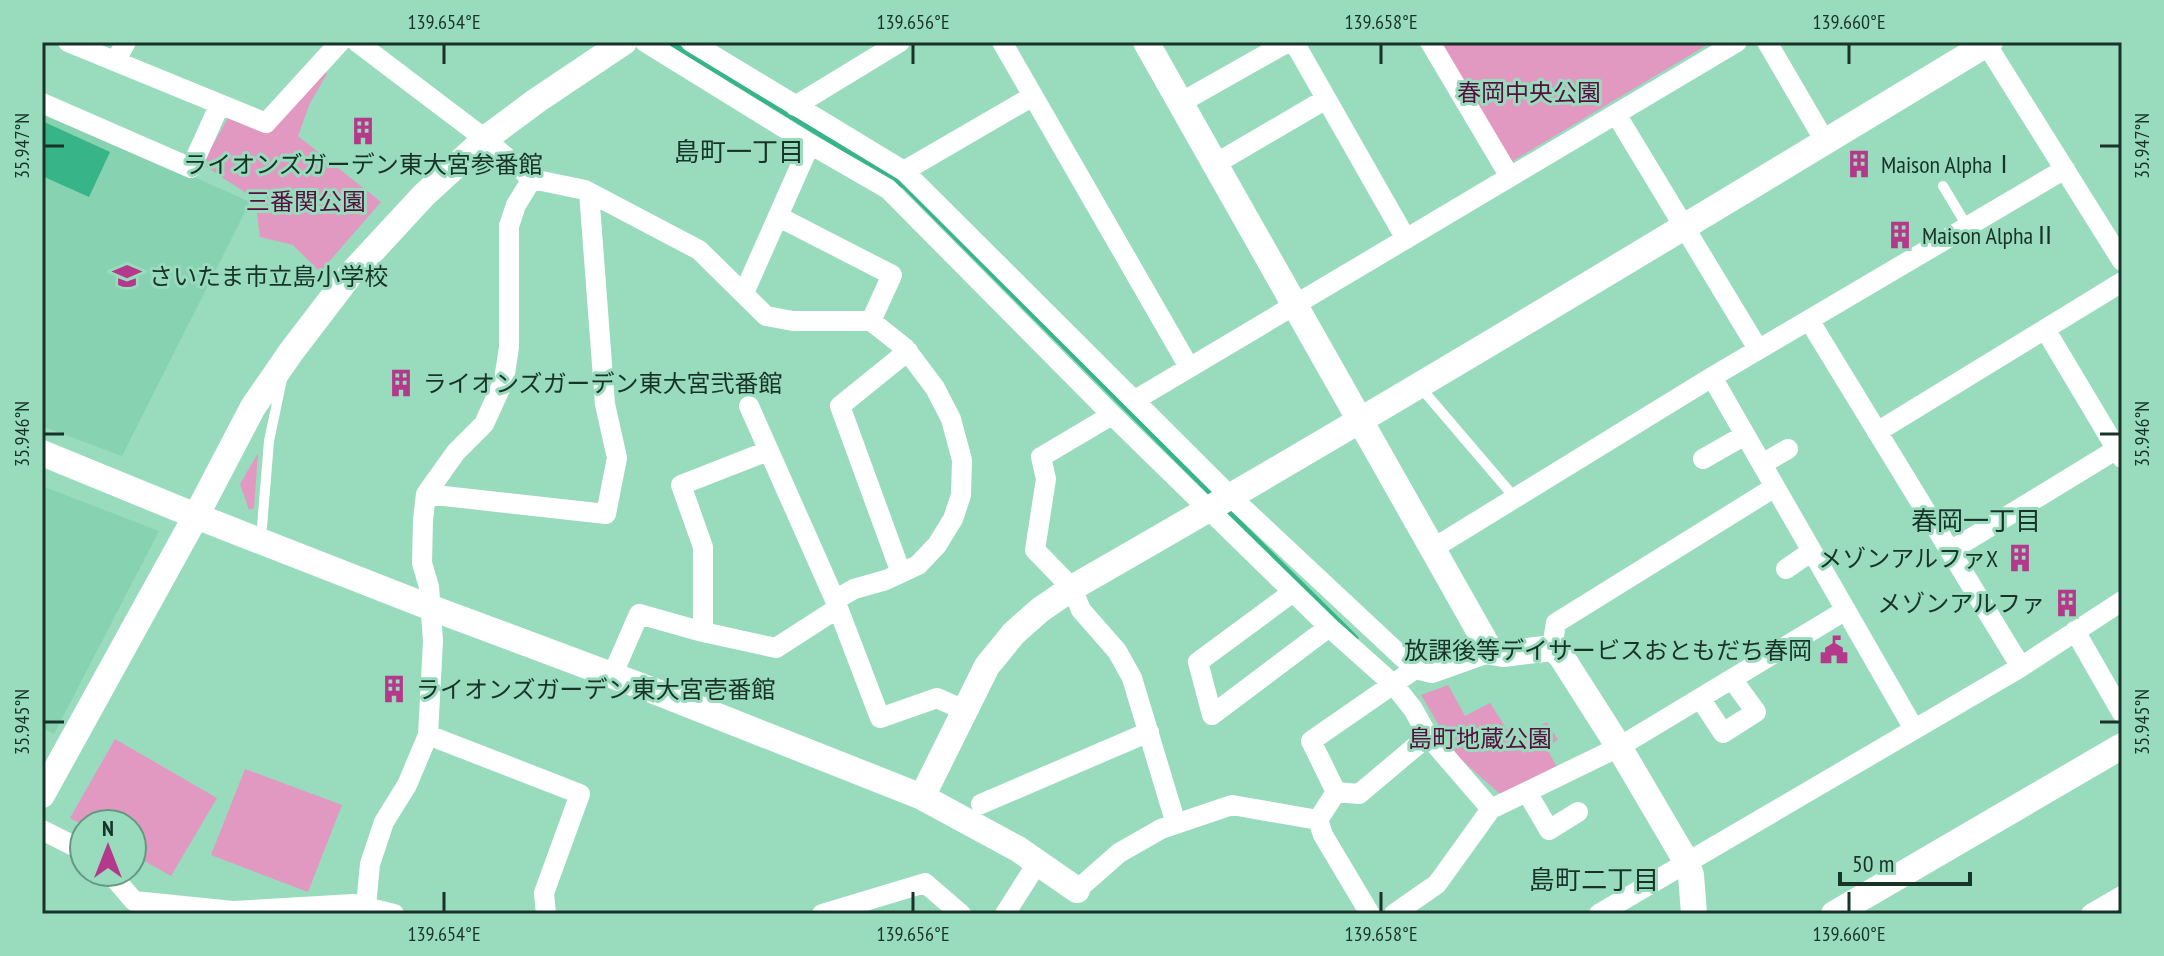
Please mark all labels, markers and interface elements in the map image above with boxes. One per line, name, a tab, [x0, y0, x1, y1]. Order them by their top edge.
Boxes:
text: 139.654°E	[408, 9, 480, 35]
text: 139.656°E	[877, 9, 949, 35]
text: 139.658°E	[1345, 9, 1417, 35]
text: 139.660°E	[1813, 9, 1885, 35]
park label: 春岡中央公園	[1457, 77, 1601, 108]
text: 35.947°N	[9, 113, 35, 179]
text: 35.947°N	[2129, 113, 2155, 179]
building icon: ライオンズガーデン東大宮参番館	[348, 116, 378, 146]
district label: 島町一丁目	[674, 135, 804, 168]
place label: ライオンズガーデン東大宮参番館	[183, 149, 543, 180]
building icon: Maison AlphaⅠ	[1844, 149, 1874, 179]
place label: Maison AlphaⅠ	[1881, 149, 2016, 180]
park label: 三番関公園	[246, 186, 366, 217]
building icon: Maison AlphaⅡ	[1885, 220, 1915, 250]
place label: Maison AlphaⅡ	[1922, 220, 2057, 251]
school or university icon: さいたま市立島小学校	[112, 261, 142, 291]
place label: さいたま市立島小学校	[149, 261, 388, 292]
building icon: ライオンズガーデン東大宮弐番館	[386, 368, 416, 398]
place label: ライオンズガーデン東大宮弐番館	[423, 368, 783, 399]
text: 35.946°N	[9, 401, 35, 467]
text: 35.946°N	[2129, 401, 2155, 467]
district label: 春岡一丁目	[1911, 504, 2041, 537]
place label: メゾンアルファX	[1818, 543, 1998, 574]
building icon: メゾンアルファX	[2005, 543, 2035, 573]
place label: メゾンアルファ	[1877, 588, 2045, 619]
building icon: メゾンアルファ	[2052, 588, 2082, 618]
place label: 放課後等デイサービスおともだち春岡	[1404, 635, 1812, 666]
public building icon: 放課後等デイサービスおともだち春岡	[1819, 635, 1849, 665]
building icon: ライオンズガーデン東大宮壱番館	[379, 674, 409, 704]
place label: ライオンズガーデン東大宮壱番館	[416, 674, 776, 705]
text: 35.945°N	[9, 689, 35, 755]
text: 35.945°N	[2129, 689, 2155, 755]
park label: 島町地蔵公園	[1408, 723, 1552, 754]
north arrow	[68, 808, 148, 888]
text: N	[102, 814, 114, 842]
scale bar	[1840, 836, 1970, 886]
text: 50 m	[1852, 848, 1894, 879]
district label: 島町二丁目	[1529, 863, 1659, 896]
text: 139.654°E	[408, 921, 480, 947]
text: 139.656°E	[877, 921, 949, 947]
text: 139.658°E	[1345, 921, 1417, 947]
text: 139.660°E	[1813, 921, 1885, 947]

